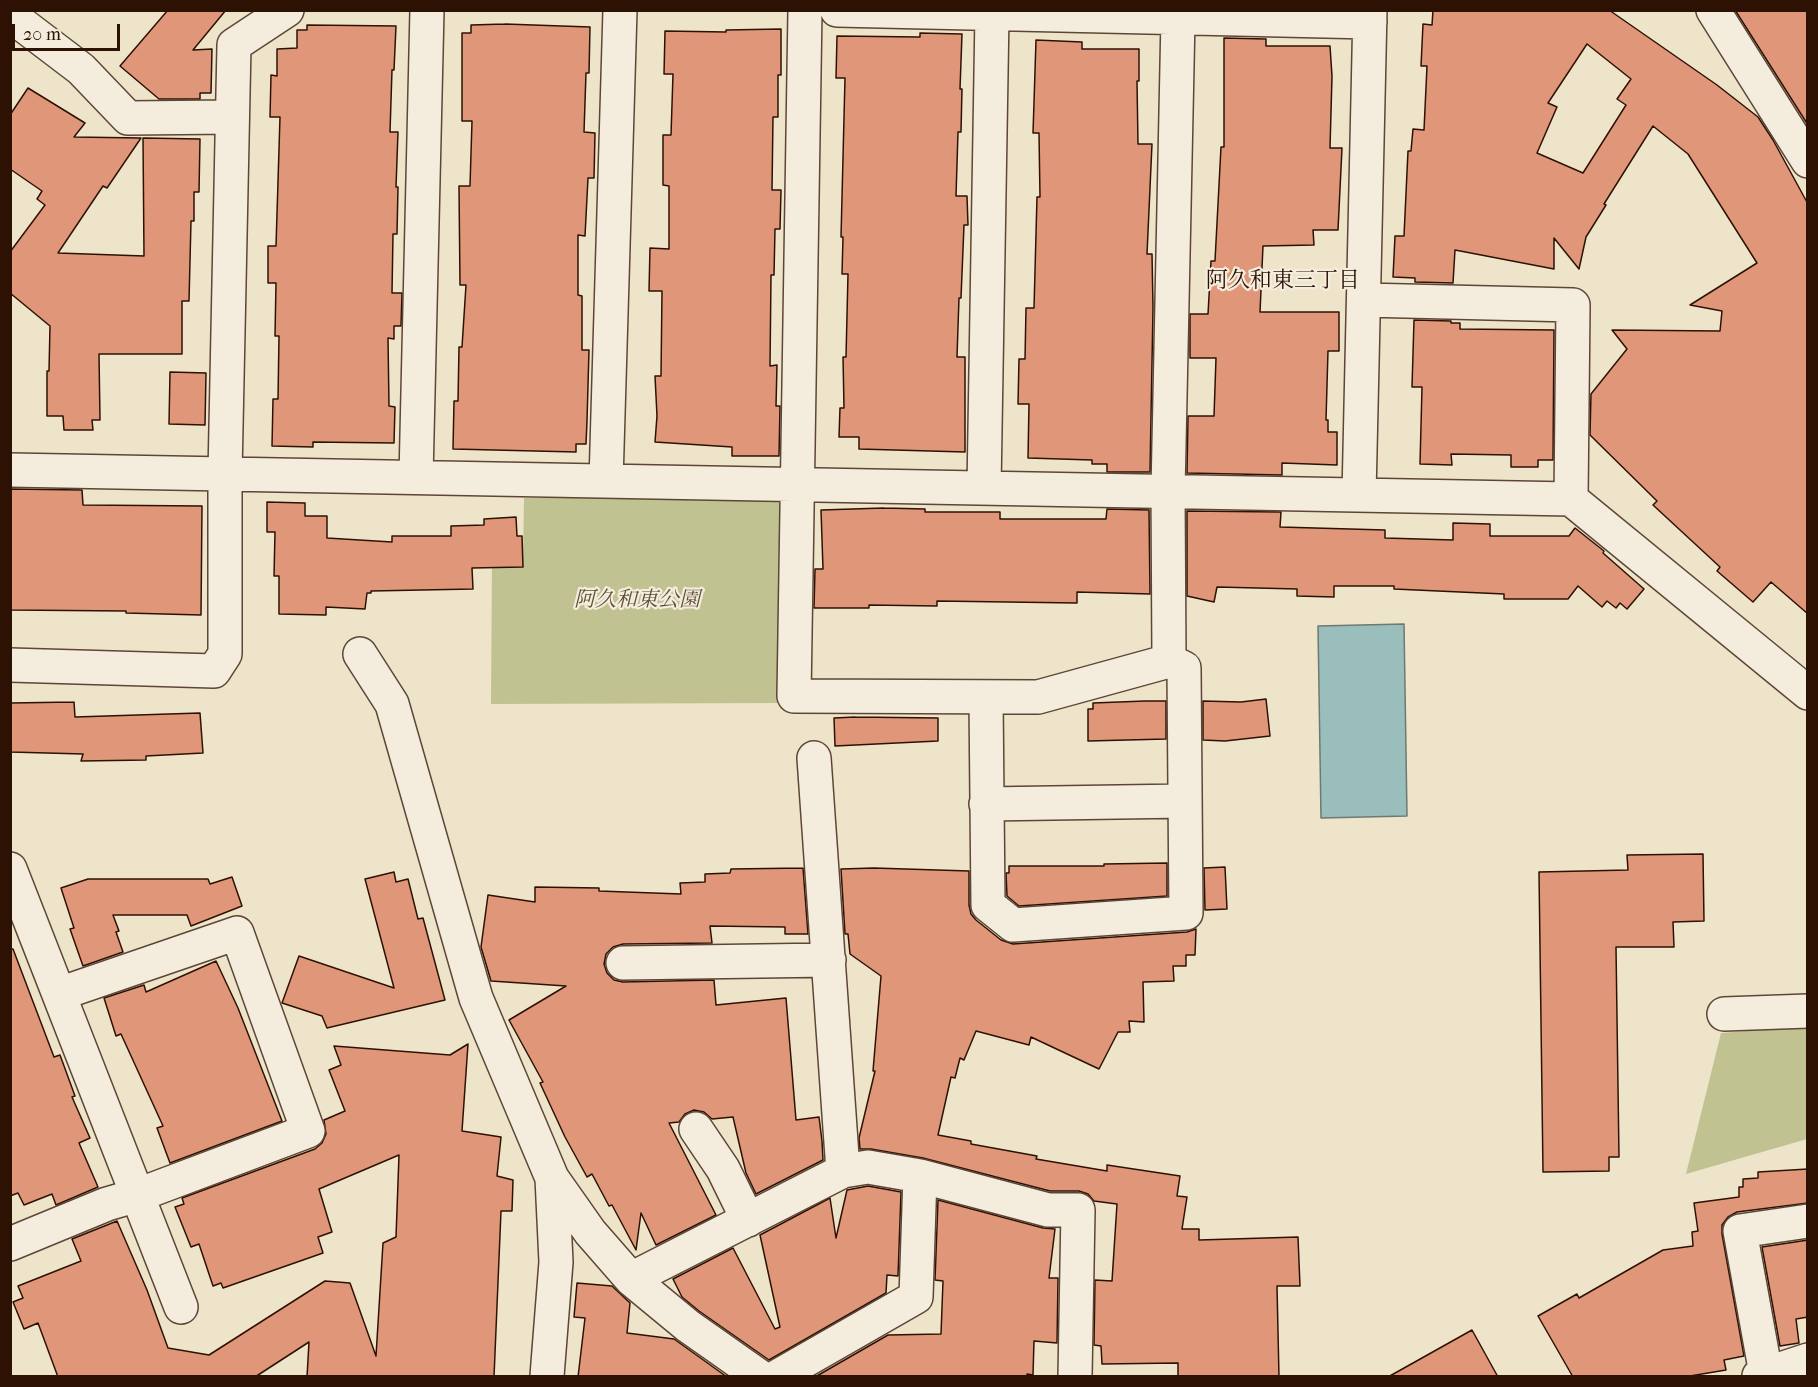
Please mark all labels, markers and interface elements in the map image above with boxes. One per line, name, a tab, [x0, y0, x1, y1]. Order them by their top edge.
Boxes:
scale bar	[15, 12, 123, 50]
text: 20 m	[23, 24, 61, 45]
district label: 阿久和東三丁目	[1206, 269, 1360, 295]
park label: 阿久和東公園	[574, 588, 700, 614]

